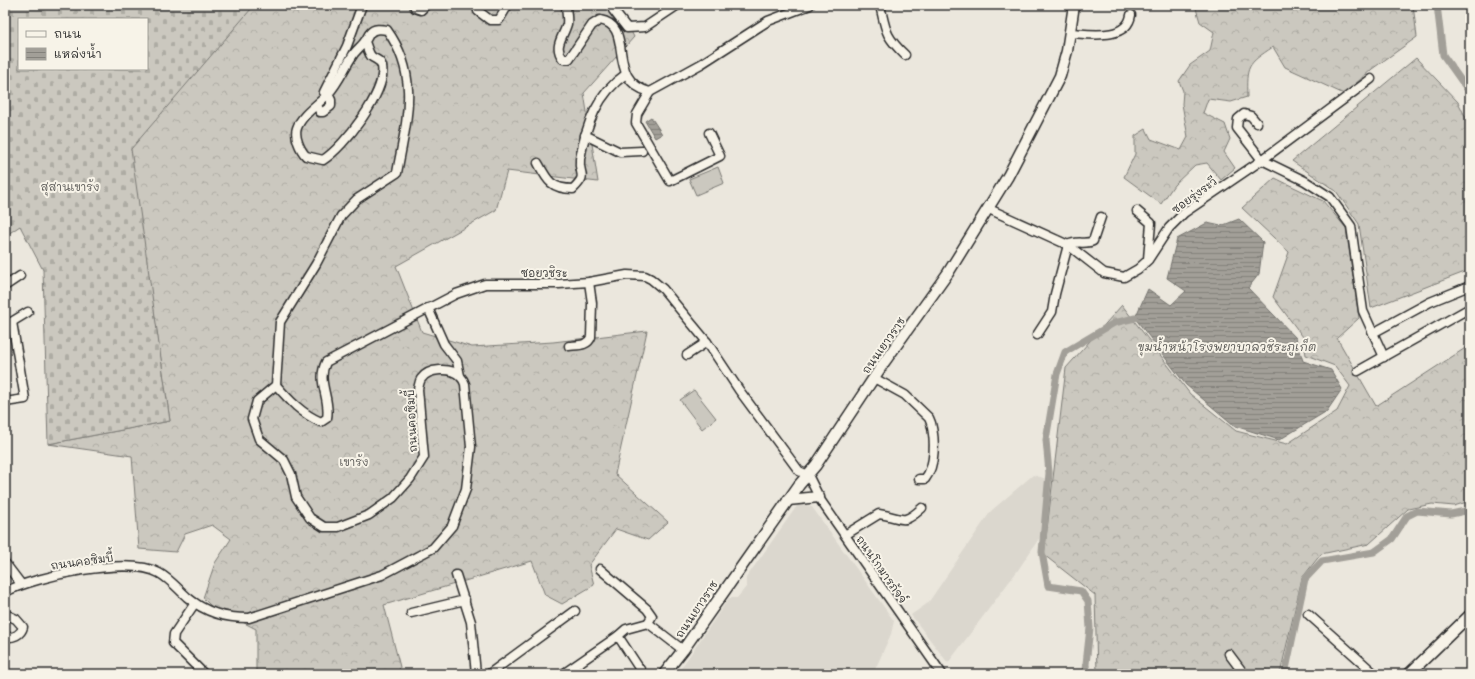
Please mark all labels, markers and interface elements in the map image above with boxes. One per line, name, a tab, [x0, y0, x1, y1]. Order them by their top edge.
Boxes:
legend	[18, 18, 148, 70]
text: ถนน	[54, 25, 82, 41]
text: แหล่งน้ำ	[54, 43, 102, 61]
street label: ซอยรุ่งระวี	[1168, 173, 1222, 219]
park label: สุสานเขารัง	[41, 178, 99, 197]
street label: ซอยวชิระ	[521, 265, 567, 280]
street label: ถนนเยาวราช	[858, 313, 908, 376]
water label: ขุมน้ำหน้าโรงพยาบาลวชิระภูเก็ต	[1137, 337, 1317, 357]
street label: ถนนคอซิมบี้	[398, 389, 420, 453]
park label: เขารัง	[340, 453, 368, 469]
street label: ถนนโกมารภัจจ์	[853, 532, 911, 606]
street label: ถนนคอซิมบี้	[49, 545, 114, 573]
street label: ถนนเยาวราช	[671, 577, 721, 641]

